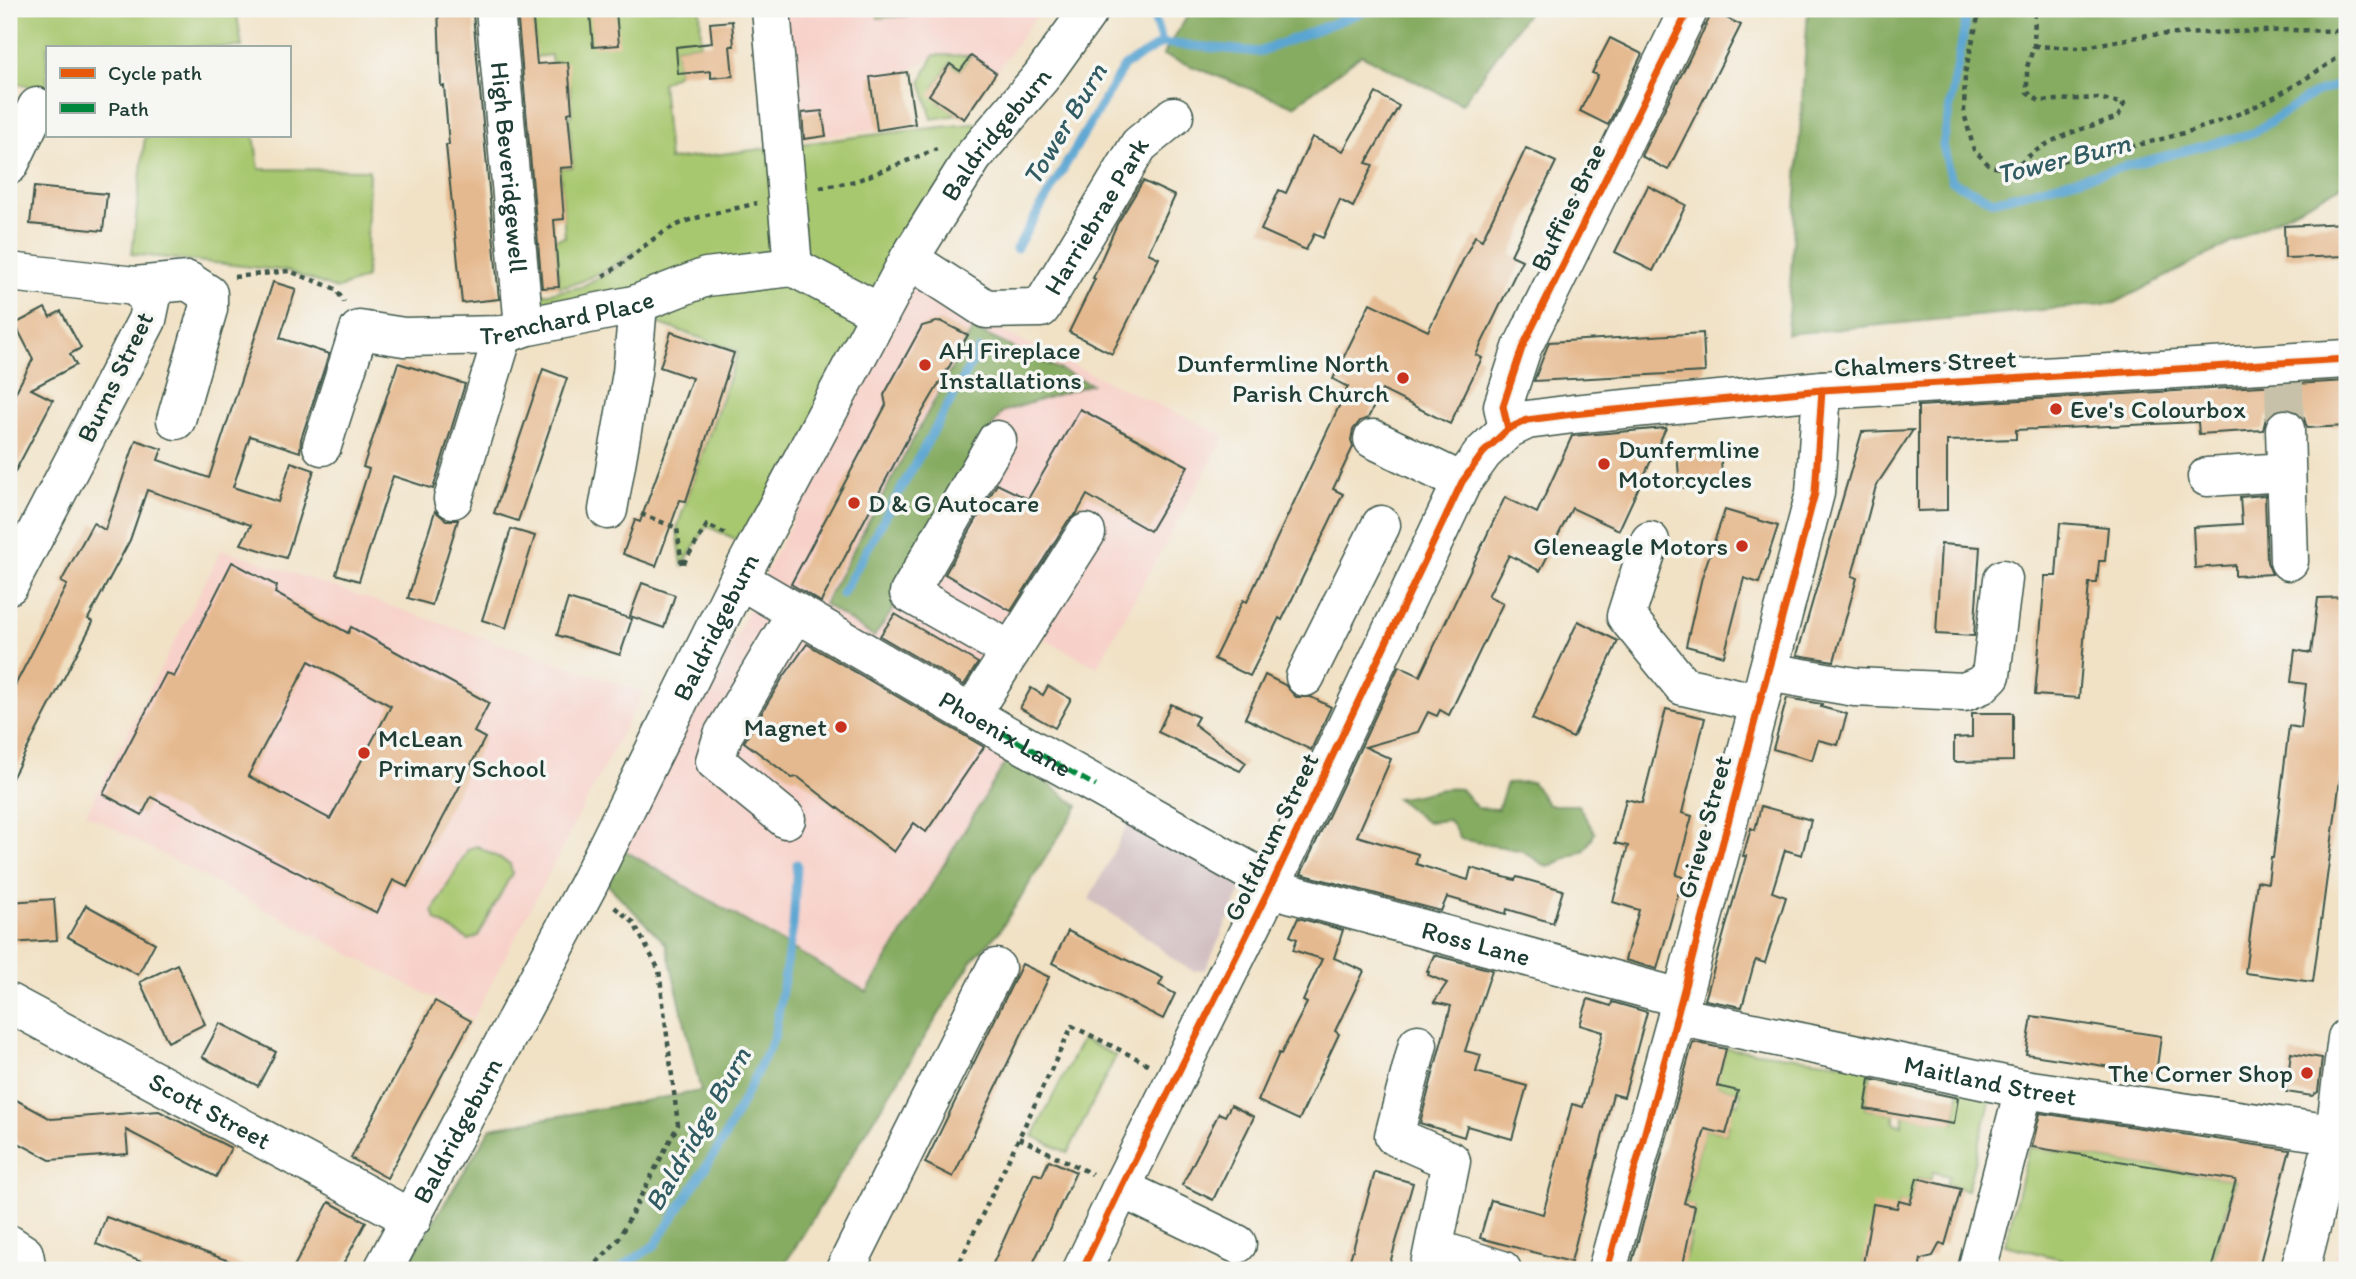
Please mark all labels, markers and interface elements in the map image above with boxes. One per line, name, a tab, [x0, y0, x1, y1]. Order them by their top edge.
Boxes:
legend	[46, 46, 290, 136]
water label: Tower Burn	[1014, 57, 1114, 191]
text: Cycle path	[108, 60, 202, 85]
street label: High Beveridgewell	[484, 60, 535, 274]
street label: Baldridgeburn	[934, 62, 1058, 207]
text: Path	[108, 96, 149, 121]
water label: Tower Burn	[1993, 125, 2134, 191]
street label: Harriebrae Park	[1037, 131, 1156, 301]
street label: Buffies Brae	[1523, 138, 1613, 276]
street label: Trenchard Place	[479, 283, 659, 351]
street label: Burns Street	[70, 306, 161, 448]
place label: AH Fireplace Installations	[939, 334, 1082, 396]
street label: Chalmers Street	[1833, 342, 2017, 384]
place label: Dunfermline North Parish Church	[1177, 347, 1389, 409]
marker: AH Fireplace Installations	[917, 357, 933, 373]
marker: Dunfermline North Parish Church	[1395, 370, 1411, 386]
place label: Eve's Colourbox	[2070, 393, 2246, 425]
marker: Eve's Colourbox	[2048, 401, 2064, 417]
place label: Dunfermline Motorcycles	[1618, 433, 1760, 495]
marker: Dunfermline Motorcycles	[1596, 456, 1612, 472]
place label: D & G Autocare	[868, 487, 1039, 519]
marker: D & G Autocare	[846, 495, 862, 511]
place label: Gleneagle Motors	[1533, 530, 1728, 562]
marker: Gleneagle Motors	[1734, 538, 1750, 554]
street label: Baldridgeburn	[665, 547, 766, 706]
street label: Phoenix Lane	[933, 683, 1077, 784]
place label: Magnet	[744, 711, 827, 743]
marker: Magnet	[833, 719, 849, 735]
place label: McLean Primary School	[378, 722, 546, 784]
marker: McLean Primary School	[356, 745, 372, 761]
street label: Golfdrum Street	[1216, 747, 1326, 926]
street label: Grieve Street	[1670, 752, 1739, 902]
street label: Ross Lane	[1418, 913, 1534, 973]
water label: Baldridge Burn	[636, 1041, 758, 1217]
street label: Maitland Street	[1901, 1048, 2079, 1113]
street label: Baldridgeburn	[405, 1052, 509, 1209]
place label: The Corner Shop	[2108, 1057, 2293, 1089]
street label: Scott Street	[143, 1065, 277, 1157]
marker: The Corner Shop	[2299, 1065, 2315, 1081]

